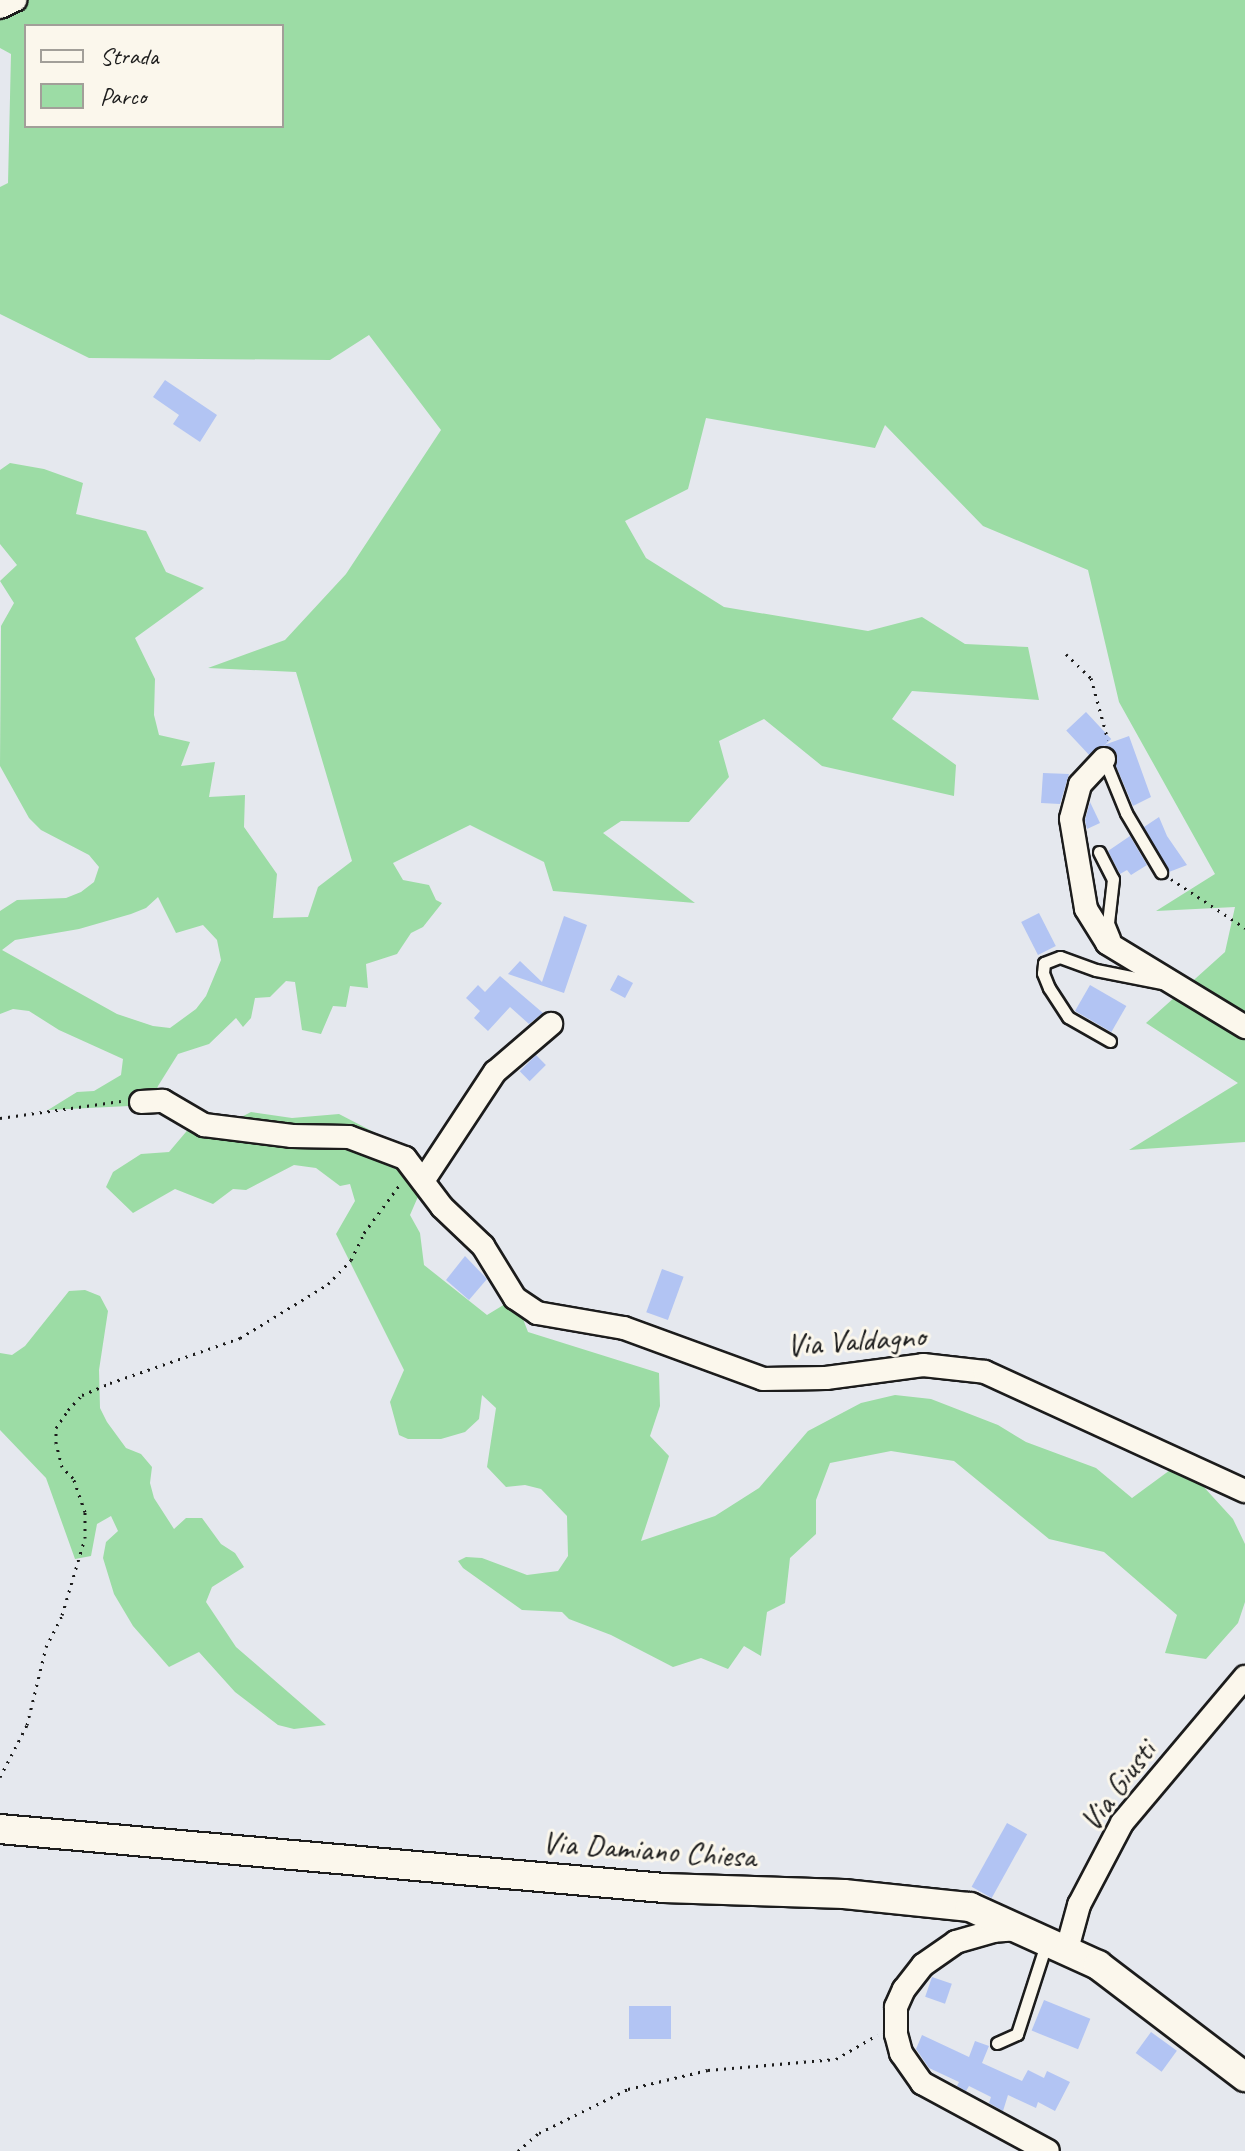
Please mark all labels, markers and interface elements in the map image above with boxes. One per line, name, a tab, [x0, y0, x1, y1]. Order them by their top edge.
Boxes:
legend	[24, 24, 284, 128]
text: Strada	[100, 41, 158, 71]
text: Parco	[100, 81, 146, 111]
street label: Via Valdagno	[786, 1317, 926, 1365]
street label: Via Giusti	[1072, 1733, 1164, 1839]
street label: Via Damiano Chiesa	[540, 1823, 758, 1877]

